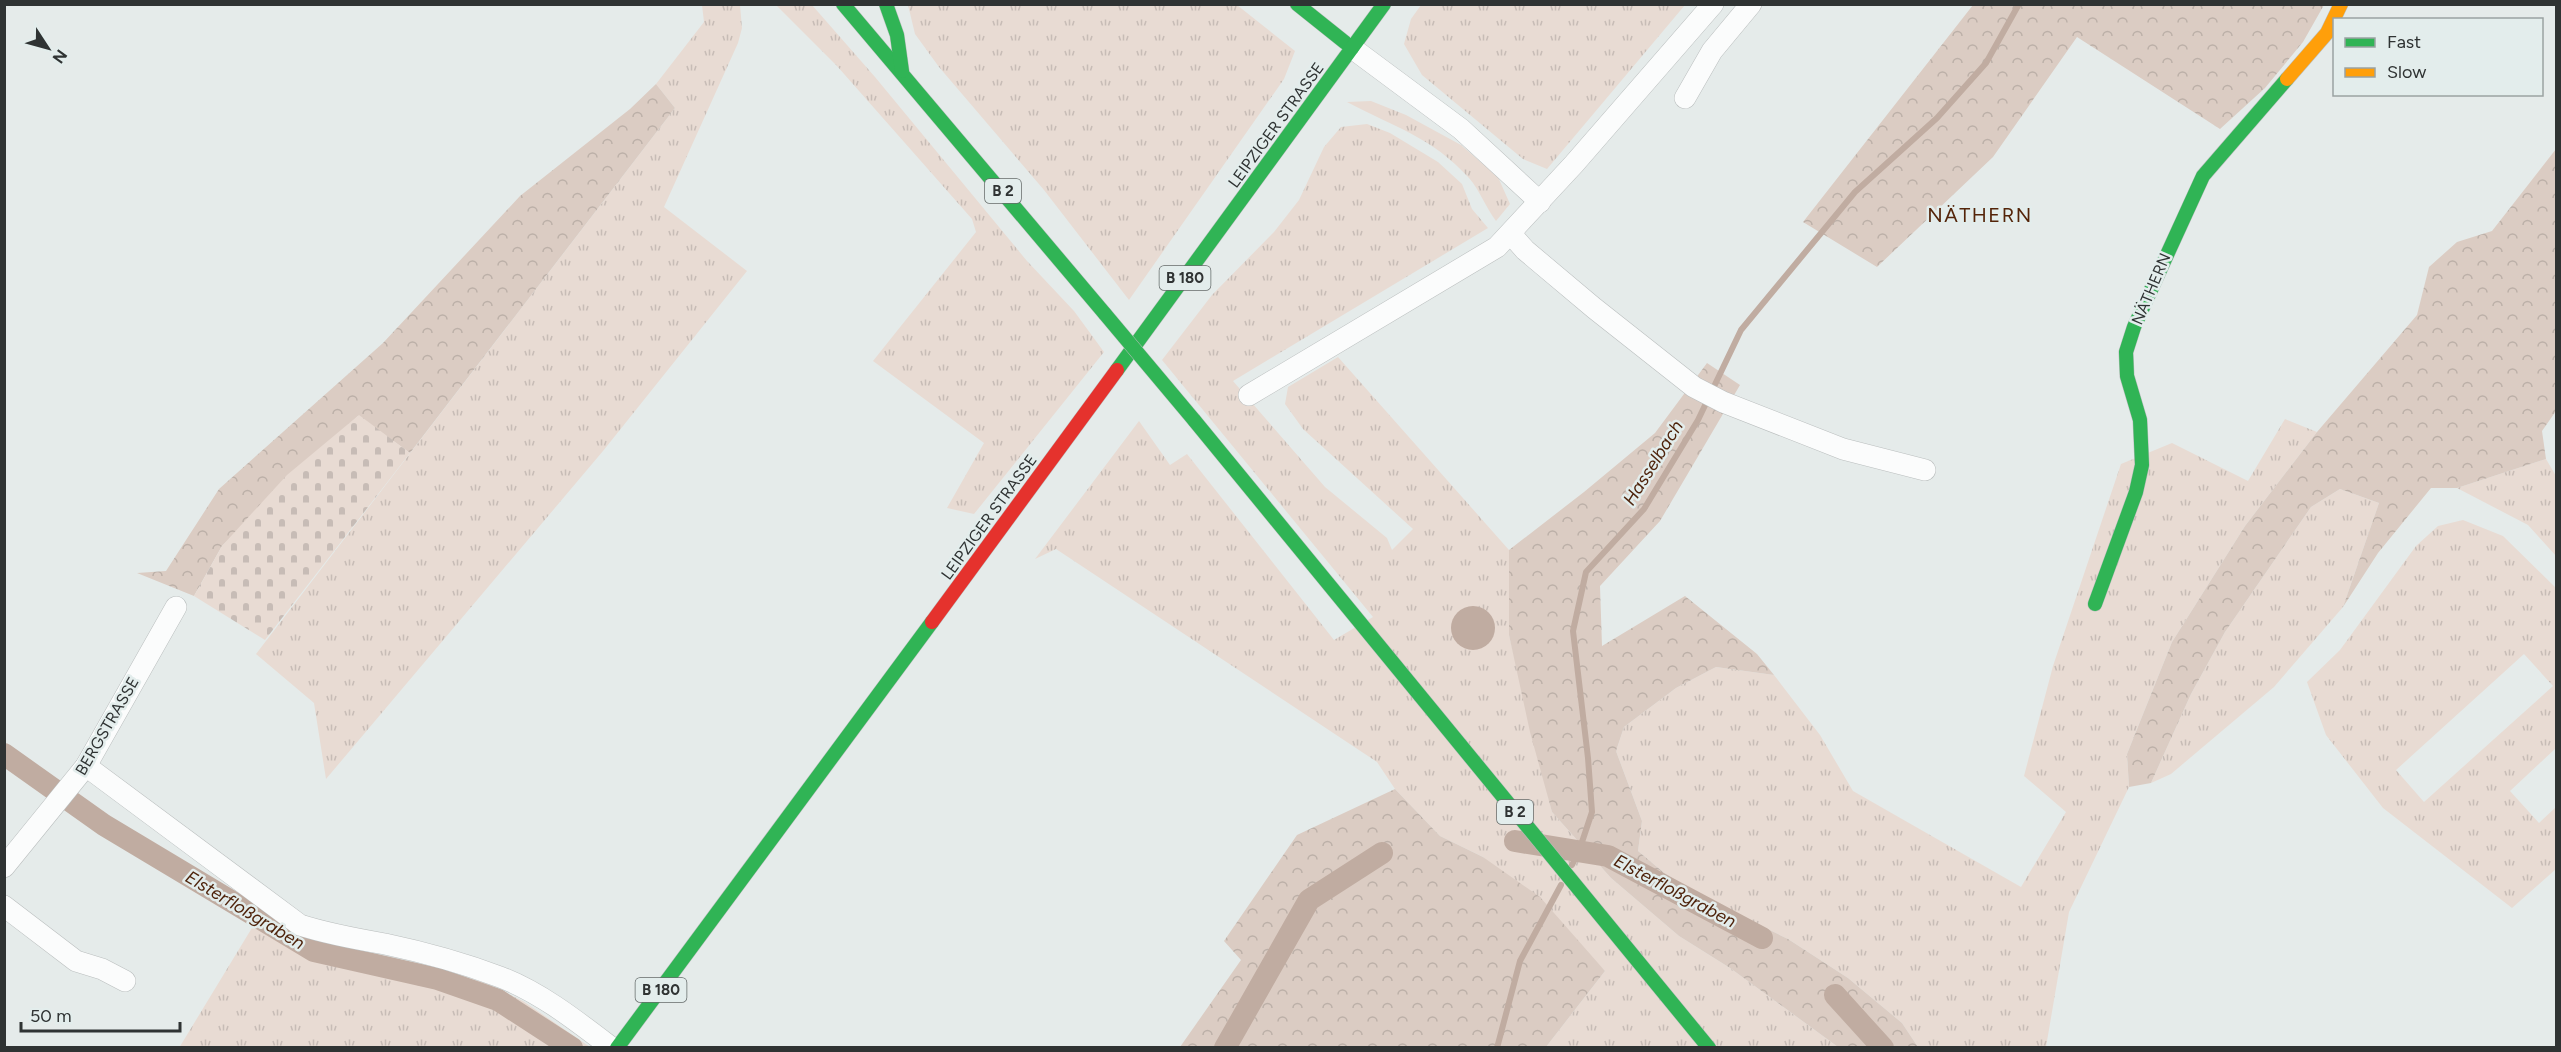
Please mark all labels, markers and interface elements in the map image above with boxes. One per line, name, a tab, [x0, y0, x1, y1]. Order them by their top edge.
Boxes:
north arrow	[18, 18, 78, 78]
legend	[2333, 18, 2543, 96]
text: Fast	[2387, 31, 2421, 53]
text: N	[48, 46, 71, 67]
street label: LEIPZIGER STRASSE	[1224, 59, 1328, 191]
text: Slow	[2387, 61, 2426, 83]
road number: B 2	[985, 179, 1021, 203]
district label: NÄTHERN	[1927, 203, 2033, 227]
street label: NÄTHERN	[2127, 250, 2175, 328]
road number: B 180	[1160, 266, 1210, 290]
water label: Hasselbach	[1618, 417, 1688, 509]
street label: LEIPZIGER STRASSE	[937, 451, 1041, 583]
street label: BERGSTRASSE	[71, 674, 143, 778]
road number: B 2	[1497, 800, 1533, 824]
water label: Elsterfloßgraben	[1610, 850, 1740, 932]
water label: Elsterfloßgraben	[182, 866, 308, 954]
road number: B 180	[636, 978, 686, 1002]
scale bar	[21, 995, 180, 1033]
text: 50 m	[30, 1005, 72, 1027]

